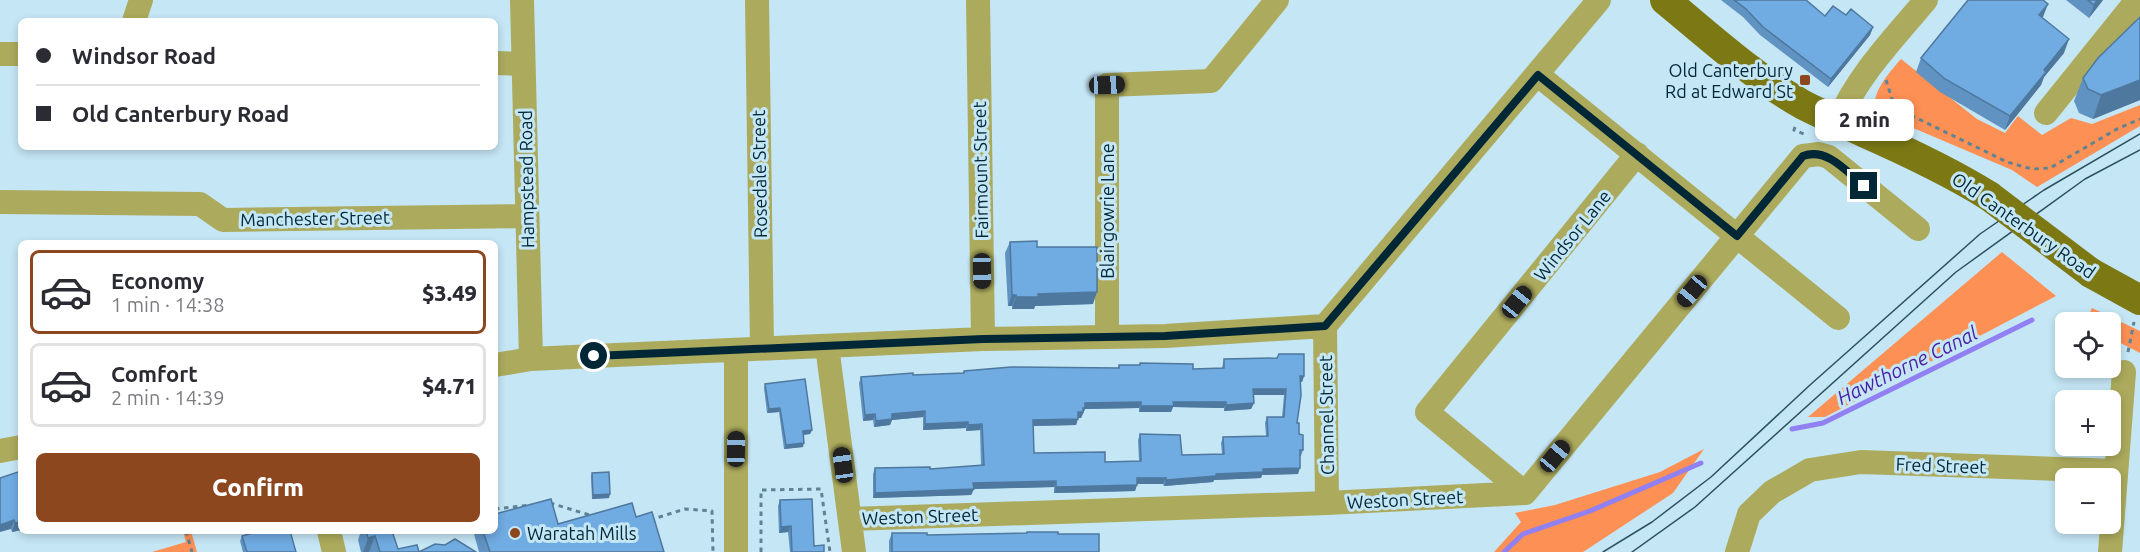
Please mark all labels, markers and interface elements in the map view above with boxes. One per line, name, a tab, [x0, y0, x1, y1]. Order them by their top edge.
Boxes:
text: Windsor Road	[72, 43, 216, 68]
place label: Old Canterbury Rd at Edward St	[1665, 60, 1793, 101]
marker: Old Canterbury Rd at Edward St	[1798, 73, 1812, 87]
car	[1089, 75, 1125, 95]
callout: 2 min	[1814, 99, 1914, 141]
text: Old Canterbury Road	[72, 101, 289, 126]
street label: Fairmount Street	[969, 101, 991, 239]
text: 2 min	[1839, 108, 1890, 131]
street label: Hampstead Road	[515, 110, 537, 248]
street label: Rosedale Street	[748, 110, 770, 238]
street label: Blairgowrie Lane	[1097, 143, 1117, 279]
street label: Old Canterbury Road	[1949, 168, 2099, 282]
route end	[1850, 172, 1877, 199]
street label: Windsor Lane	[1530, 186, 1614, 284]
street label: Manchester Street	[240, 207, 390, 229]
car	[973, 253, 991, 289]
icon: car	[39, 265, 93, 319]
text: Economy	[111, 268, 204, 293]
car	[1674, 271, 1710, 311]
text: $3.49	[422, 280, 477, 305]
car	[1499, 282, 1535, 322]
text: 1 min · 14:38	[111, 293, 225, 316]
map controls	[2055, 312, 2121, 534]
button: locate	[2055, 312, 2121, 378]
water label: Hawthorne Canal	[1833, 321, 1981, 409]
route start	[580, 342, 607, 369]
street label: Channel Street	[1315, 355, 1337, 475]
icon: car	[39, 358, 93, 412]
text: Comfort	[111, 361, 198, 386]
text: $4.71	[422, 373, 477, 398]
text: 2 min · 14:39	[111, 386, 225, 409]
button: +	[2055, 390, 2121, 456]
car	[727, 431, 745, 467]
car	[1537, 436, 1573, 476]
car	[832, 446, 854, 484]
button: Confirm	[36, 453, 480, 522]
street label: Fred Street	[1895, 453, 1987, 477]
button: −	[2055, 468, 2121, 534]
street label: Weston Street	[1346, 486, 1464, 512]
street label: Weston Street	[862, 504, 978, 528]
place label: Waratah Mills	[527, 523, 637, 543]
marker: Waratah Mills	[508, 526, 522, 540]

